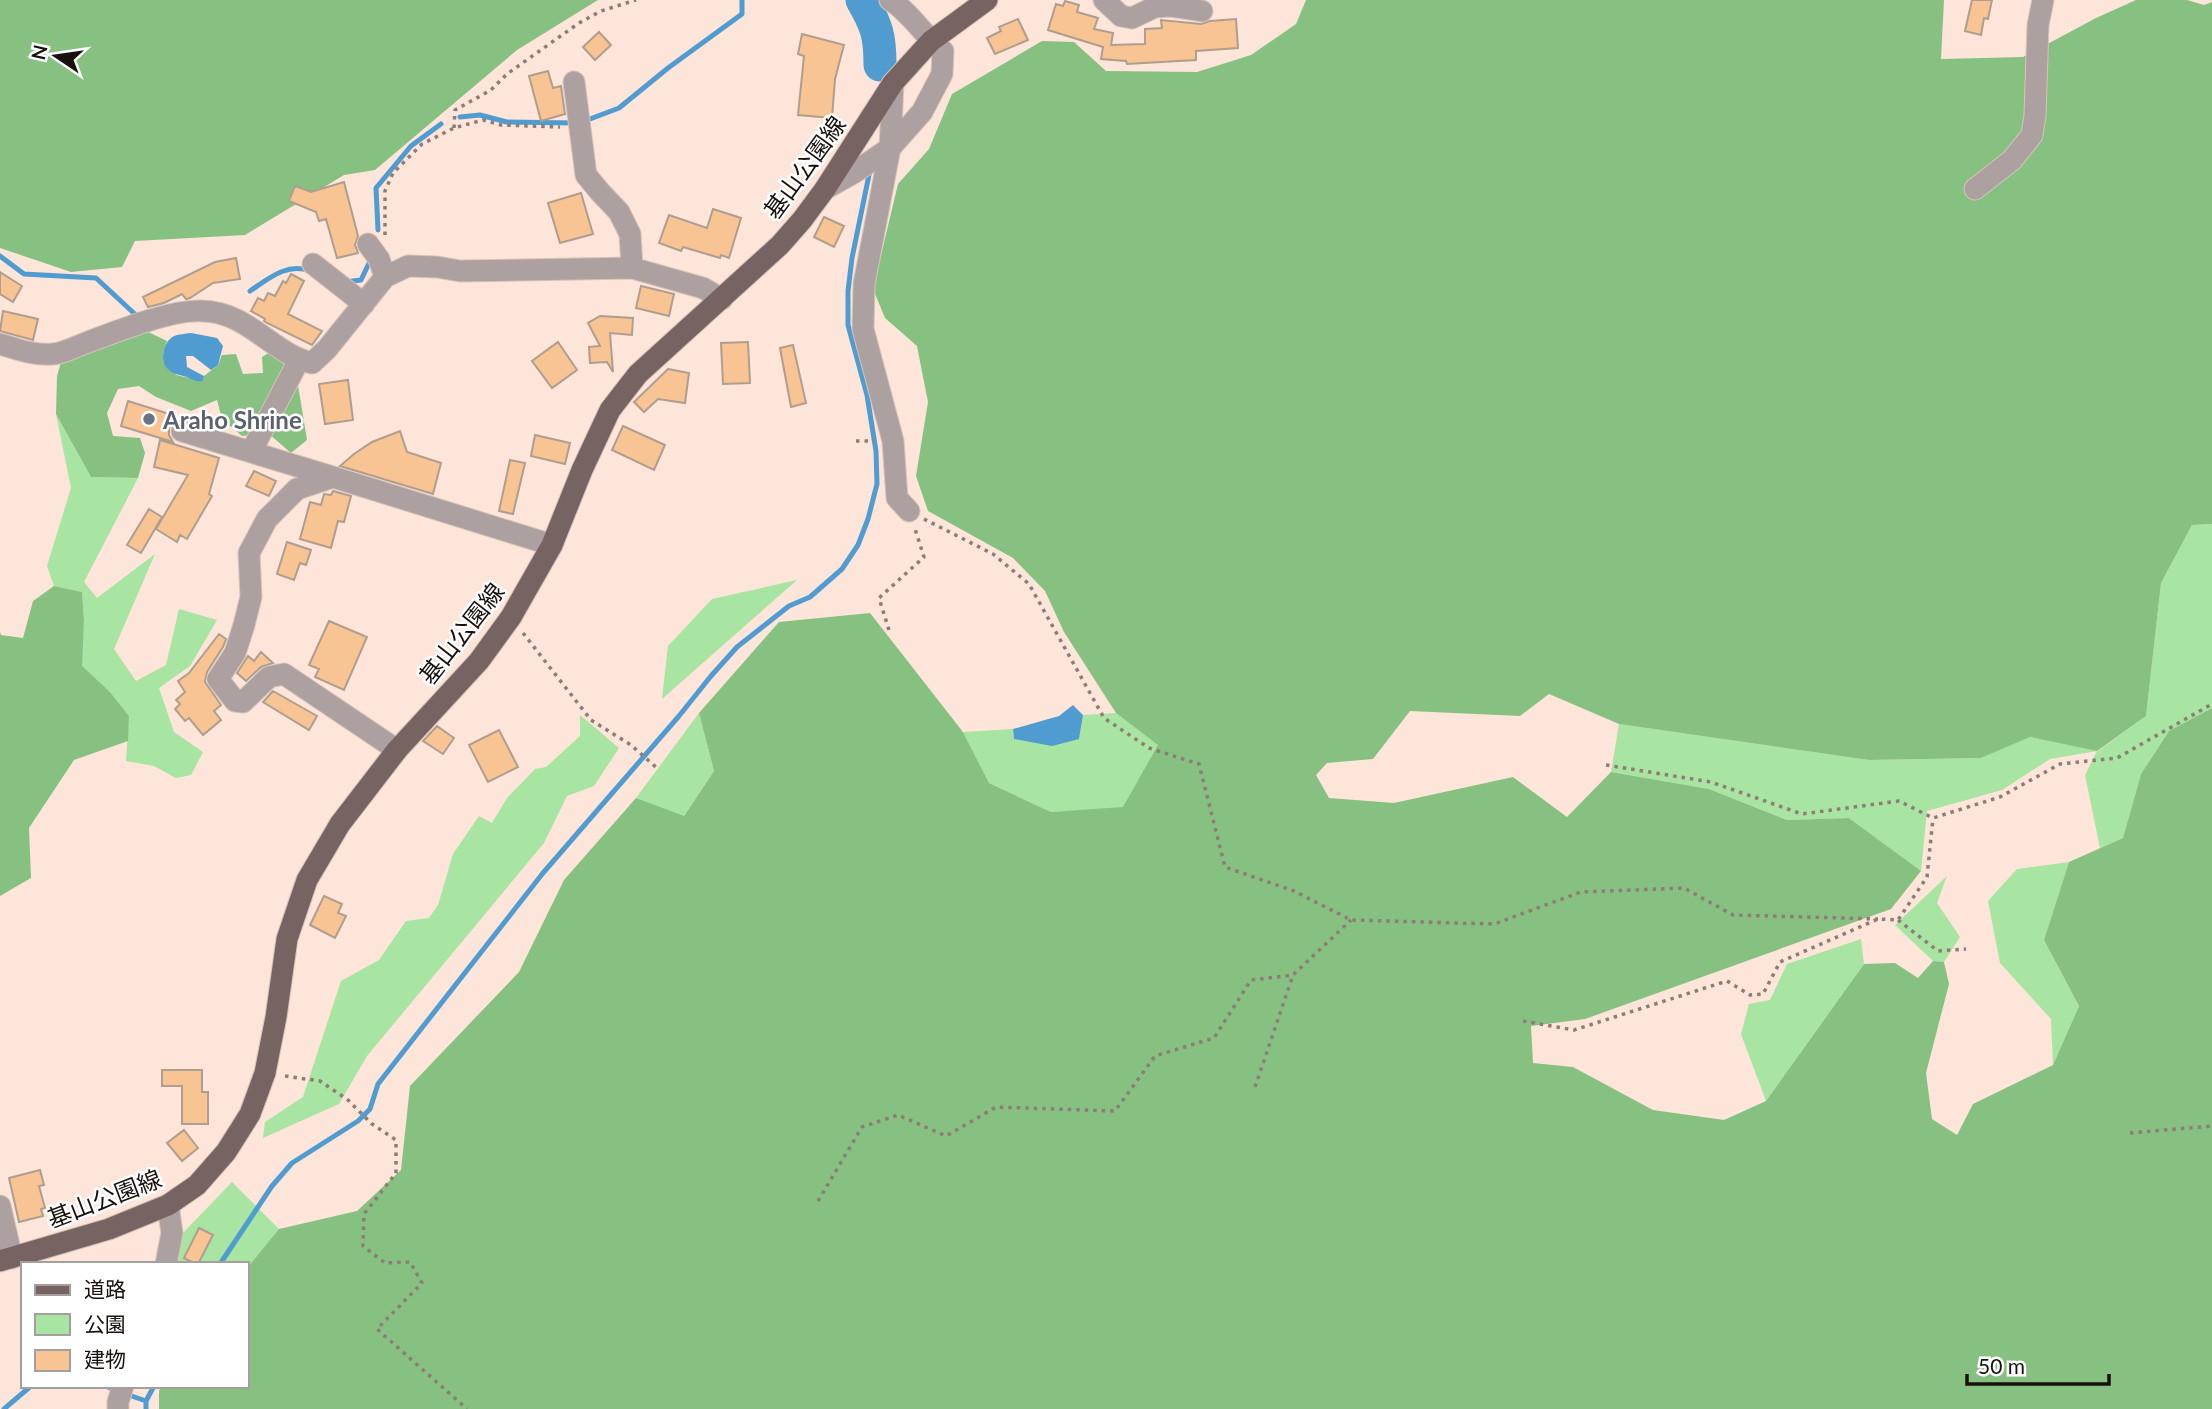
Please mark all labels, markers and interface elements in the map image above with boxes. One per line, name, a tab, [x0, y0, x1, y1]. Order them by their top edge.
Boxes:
north arrow	[21, 21, 91, 91]
text: N	[26, 42, 52, 62]
street label: 基山公園線	[757, 110, 851, 224]
place label: Araho Shrine	[162, 405, 302, 434]
marker: Araho Shrine	[141, 411, 157, 427]
street label: 基山公園線	[413, 577, 509, 689]
street label: 基山公園線	[43, 1163, 165, 1233]
legend	[21, 1262, 248, 1388]
text: 道路	[84, 1276, 126, 1301]
text: 公園	[84, 1311, 126, 1336]
scale bar	[1967, 1342, 2109, 1386]
text: 建物	[84, 1346, 126, 1371]
text: 50 m	[1978, 1353, 2025, 1378]

